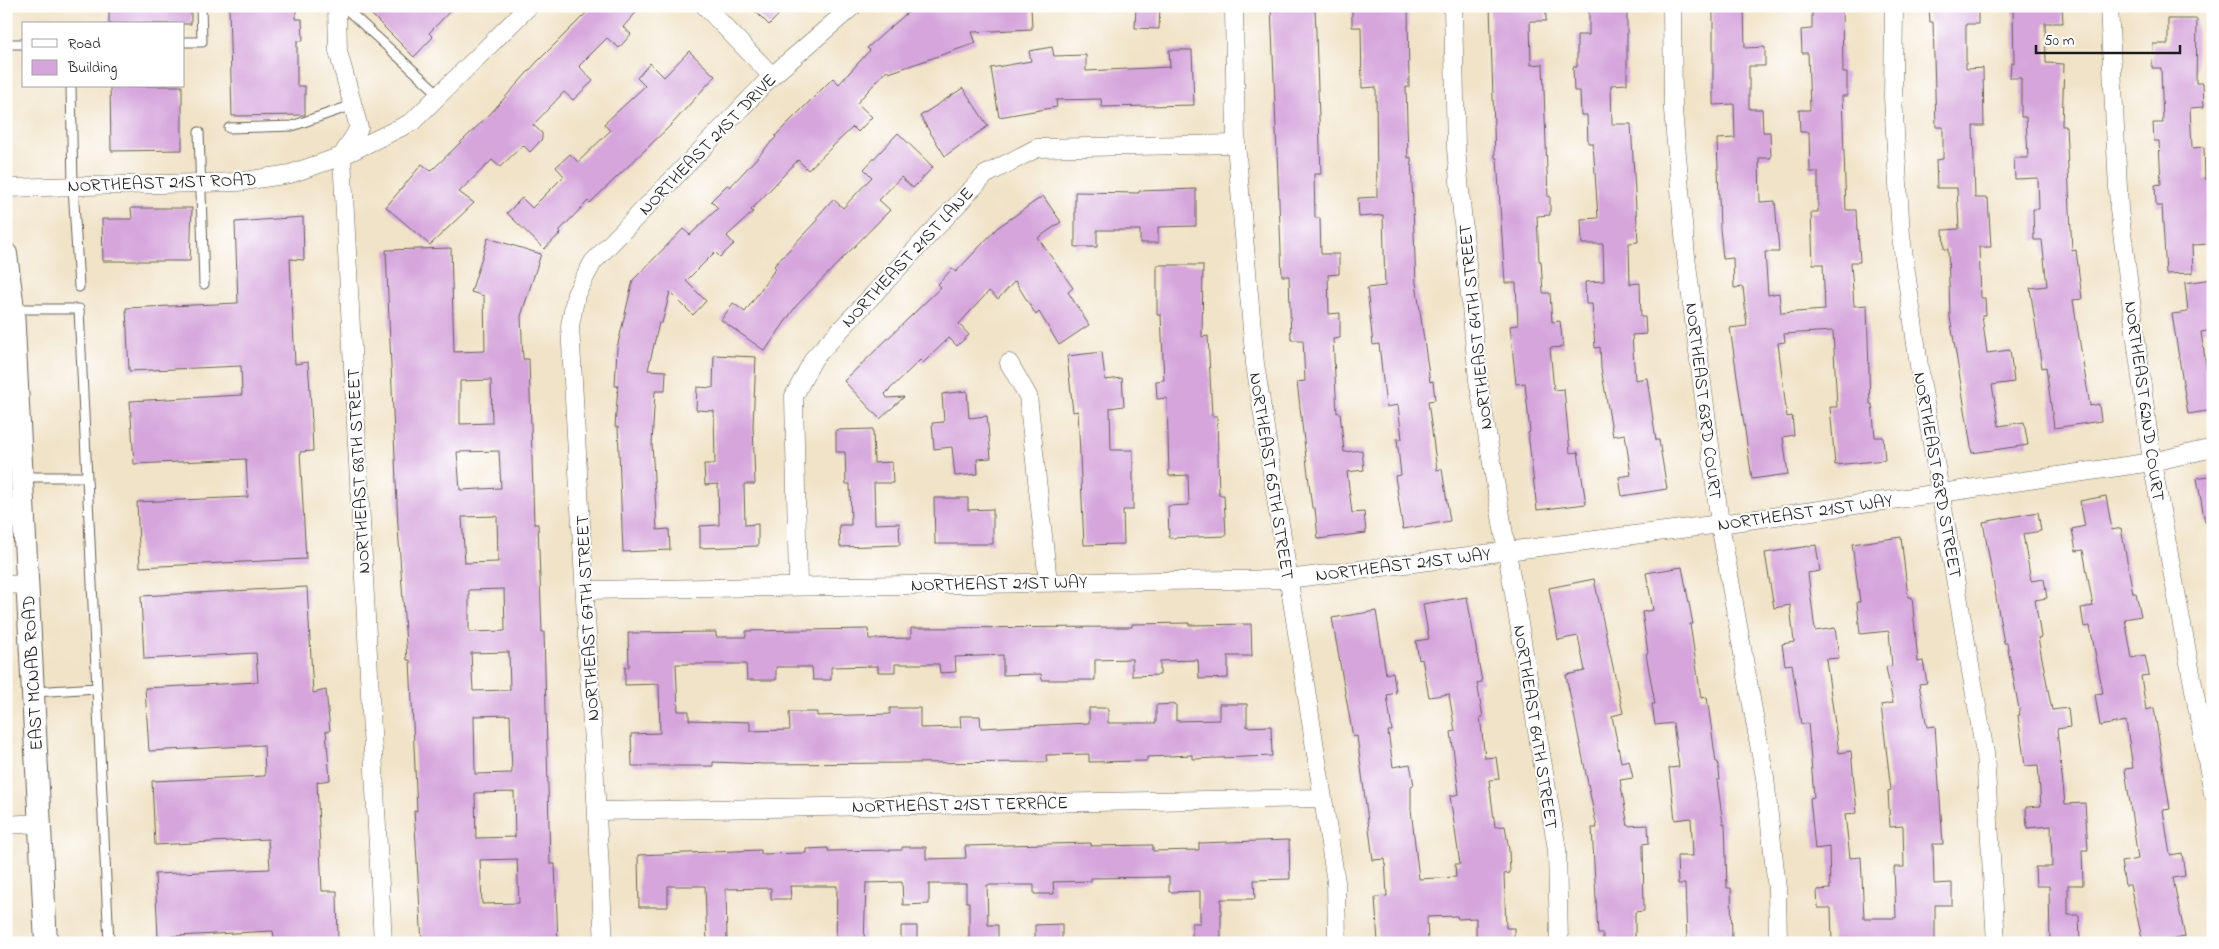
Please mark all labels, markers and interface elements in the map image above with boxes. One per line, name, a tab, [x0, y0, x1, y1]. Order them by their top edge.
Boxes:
legend	[22, 22, 185, 88]
scale bar	[2036, 22, 2180, 54]
text: 50 m	[2044, 30, 2075, 52]
text: Road	[68, 33, 101, 55]
text: Building	[67, 57, 117, 80]
street label: NORTHEAST 21ST DRIVE	[634, 68, 783, 222]
street label: NORTHEAST 21ST ROAD	[67, 168, 257, 200]
street label: NORTHEAST 21ST LANE	[836, 182, 981, 334]
street label: NORTHEAST 64TH STREET	[1453, 223, 1501, 431]
street label: NORTHEAST 62ND COURT	[2116, 300, 2170, 503]
street label: NORTHEAST 63RD COURT	[1677, 301, 1727, 501]
street label: NORTHEAST 68TH STREET	[342, 367, 378, 574]
street label: NORTHEAST 63RD STREET	[1905, 370, 1967, 581]
street label: NORTHEAST 65TH STREET	[1241, 371, 1299, 582]
street label: NORTHEAST 21ST WAY	[1716, 489, 1895, 539]
street label: NORTHEAST 67TH STREET	[571, 514, 607, 722]
street label: NORTHEAST 21ST WAY	[1314, 542, 1493, 590]
street label: NORTHEAST 21ST WAY	[911, 570, 1088, 600]
street label: EAST MCNAB ROAD	[17, 595, 51, 751]
street label: NORTHEAST 64TH STREET	[1505, 623, 1563, 831]
street label: NORTHEAST 21ST TERRACE	[852, 791, 1068, 821]

